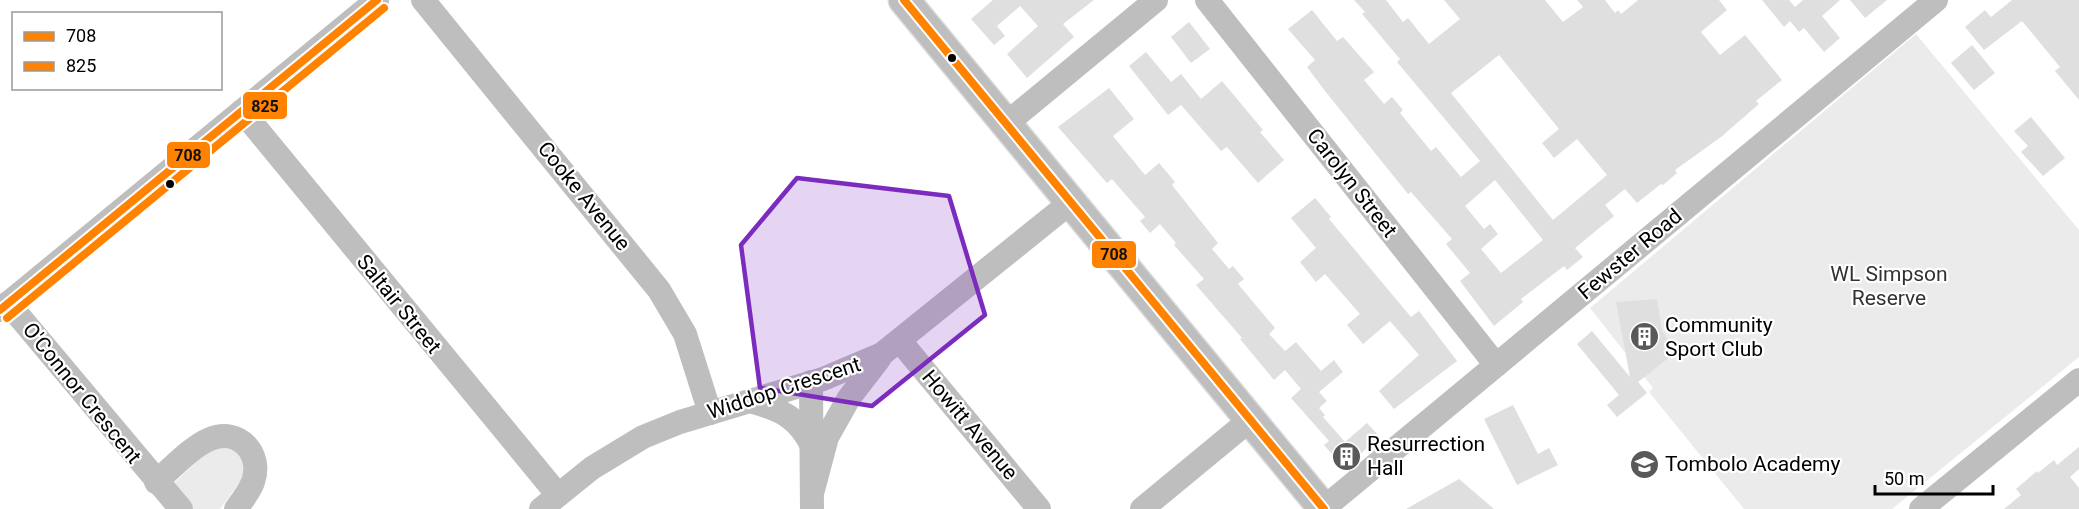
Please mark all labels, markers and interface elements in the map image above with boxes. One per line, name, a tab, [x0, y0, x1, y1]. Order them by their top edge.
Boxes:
legend	[12, 12, 222, 90]
text: 708	[66, 25, 96, 46]
unlabelled marker	[946, 52, 958, 64]
text: 825	[66, 55, 96, 76]
line badge: 825	[242, 91, 288, 120]
text: 825	[251, 97, 279, 116]
street label: Carolyn Street	[1302, 124, 1402, 242]
street label: Cooke Avenue	[533, 137, 635, 255]
line badge: 708	[166, 141, 211, 169]
text: 708	[174, 146, 202, 165]
unlabelled marker	[164, 178, 176, 190]
street label: Fewster Road	[1573, 204, 1687, 304]
line badge: 708	[1091, 240, 1137, 269]
text: 708	[1100, 245, 1128, 264]
street label: Saltair Street	[352, 250, 446, 358]
park label: WL Simpson Reserve	[1830, 262, 1948, 310]
place label: Community Sport Club	[1665, 313, 1773, 361]
street label: O'Connor Crescent	[18, 318, 146, 468]
building icon: Community Sport Club	[1628, 321, 1660, 353]
street label: Widdop Crescent	[704, 352, 864, 424]
street label: Howitt Avenue	[917, 365, 1023, 485]
place label: Resurrection Hall	[1367, 432, 1485, 480]
building icon: Resurrection Hall	[1330, 440, 1362, 472]
school or university icon: Tombolo Academy	[1628, 448, 1660, 480]
place label: Tombolo Academy	[1665, 452, 1840, 476]
scale bar	[1875, 458, 1994, 496]
text: 50 m	[1884, 468, 1924, 489]

